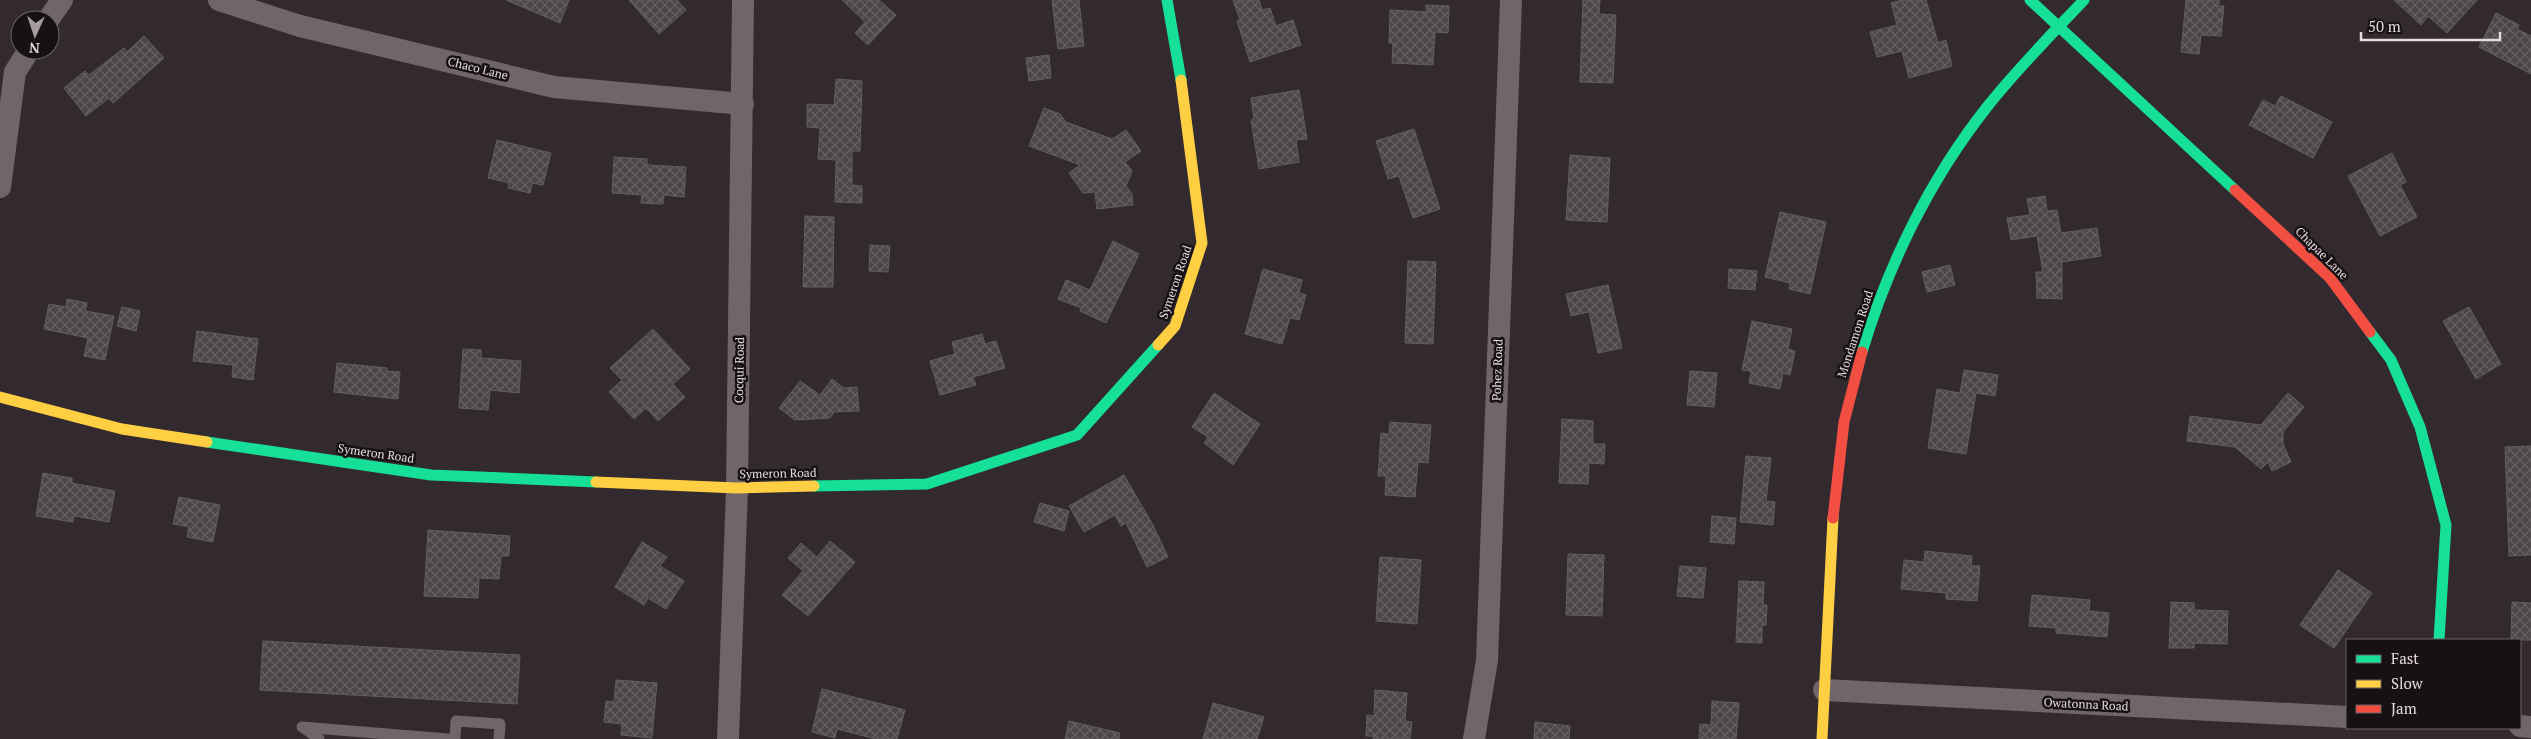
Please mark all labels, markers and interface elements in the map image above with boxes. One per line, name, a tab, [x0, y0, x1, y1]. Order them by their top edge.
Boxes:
north arrow	[10, 10, 60, 60]
scale bar	[2361, 10, 2500, 42]
text: 50 m	[2368, 16, 2401, 36]
text: N	[28, 39, 40, 58]
street label: Chaco Lane	[446, 53, 510, 83]
street label: Chapae Lane	[2292, 223, 2352, 283]
street label: Symeron Road	[1155, 243, 1195, 321]
street label: Mondamon Road	[1834, 288, 1876, 379]
street label: Cocqui Road	[731, 336, 747, 403]
street label: Pohez Road	[1488, 338, 1506, 401]
street label: Symeron Road	[337, 440, 415, 466]
street label: Symeron Road	[739, 465, 817, 481]
legend	[2346, 639, 2521, 729]
text: Fast	[2391, 648, 2419, 668]
text: Slow	[2391, 673, 2424, 693]
street label: Owatonna Road	[2043, 694, 2129, 714]
text: Jam	[2391, 698, 2417, 718]

